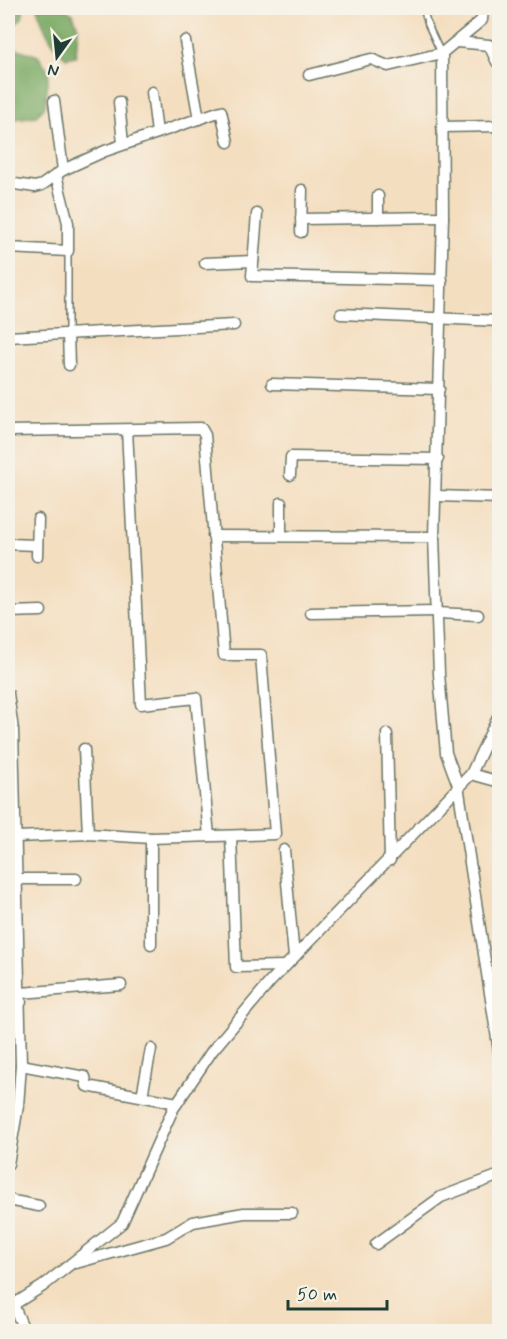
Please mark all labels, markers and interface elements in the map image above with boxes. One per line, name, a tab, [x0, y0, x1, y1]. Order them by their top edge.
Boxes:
north arrow	[27, 27, 87, 87]
text: N	[46, 59, 61, 82]
scale bar	[288, 1273, 387, 1311]
text: 50 m	[297, 1283, 337, 1307]

